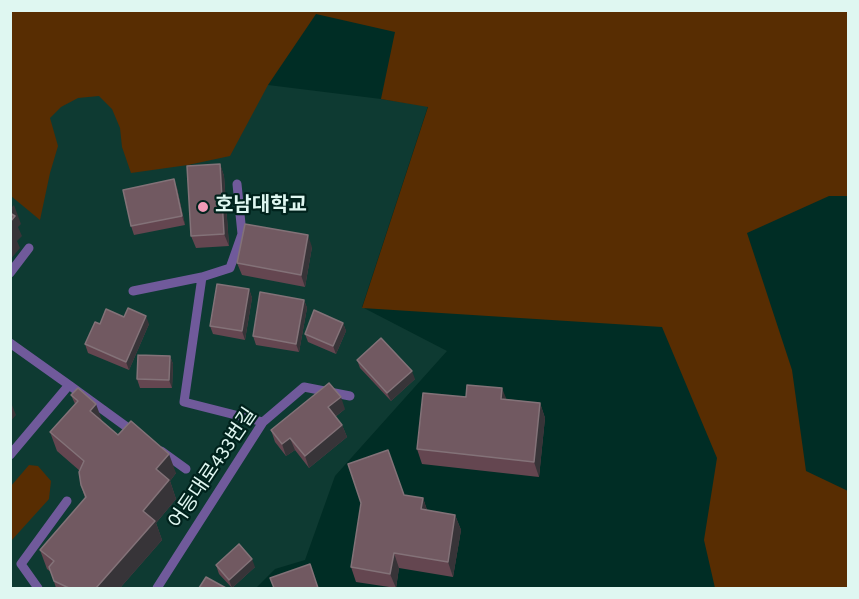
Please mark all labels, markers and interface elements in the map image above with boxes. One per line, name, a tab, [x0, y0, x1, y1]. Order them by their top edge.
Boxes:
place label: 호남대학교	[215, 195, 307, 219]
marker: 호남대학교	[196, 200, 210, 214]
street label: 어등대로433번길	[165, 404, 263, 534]

